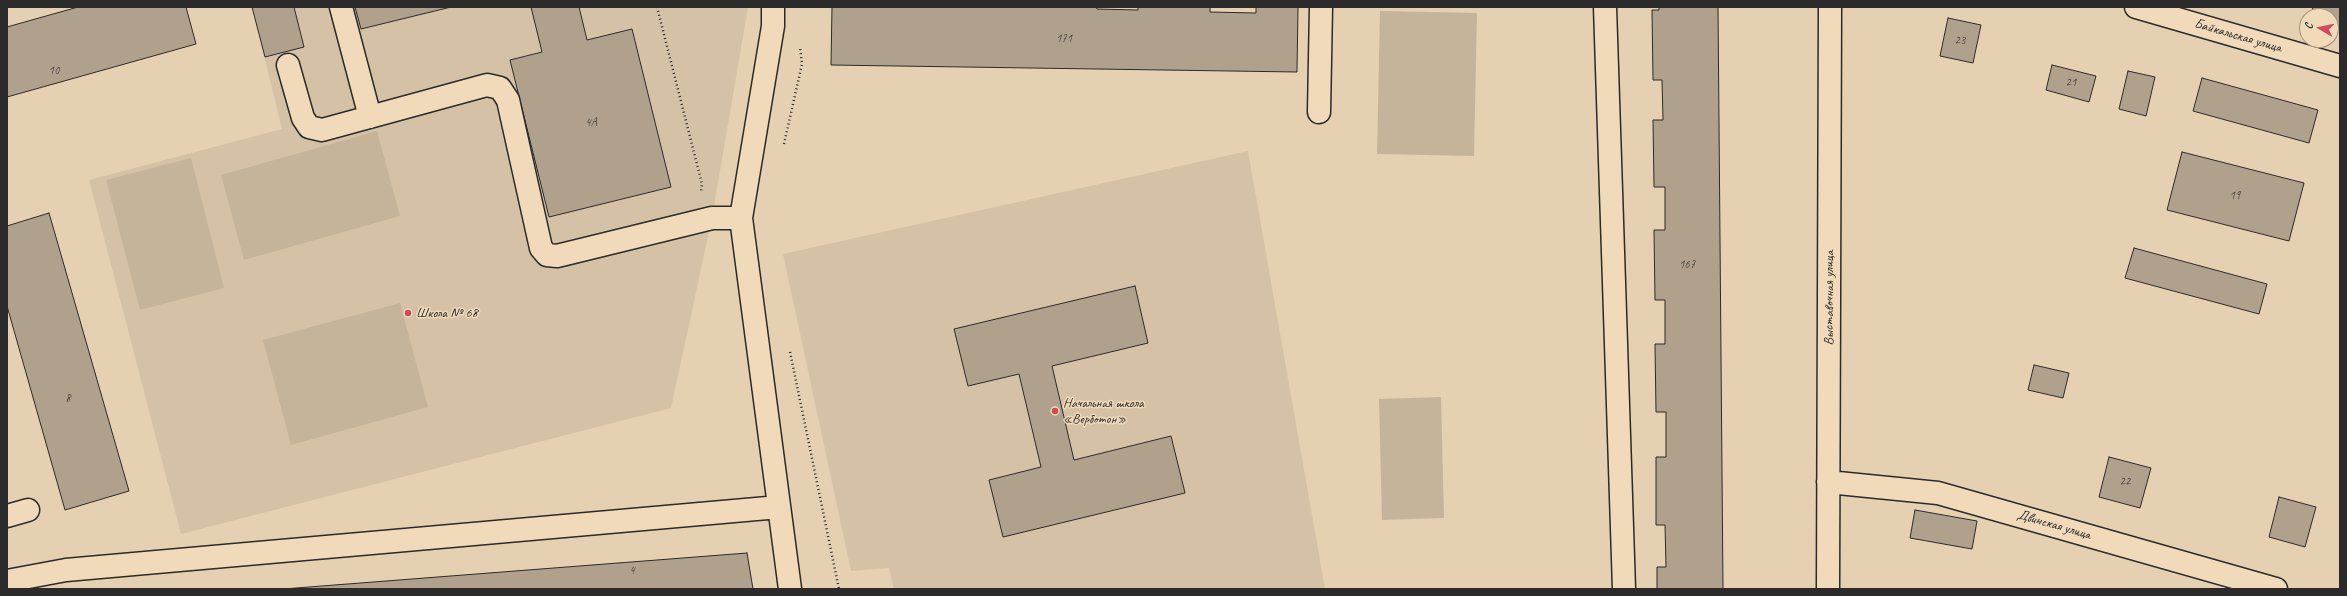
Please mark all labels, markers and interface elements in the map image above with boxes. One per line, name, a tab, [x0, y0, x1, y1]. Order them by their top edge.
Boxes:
north arrow	[2299, 8, 2339, 48]
street label: Байкальская улица	[2192, 16, 2284, 56]
text: С	[2301, 23, 2315, 30]
house number: 171	[1056, 32, 1072, 46]
house number: 23	[1955, 34, 1965, 48]
house number: 10	[49, 64, 59, 78]
house number: 21	[2066, 76, 2076, 90]
house number: 4А	[585, 116, 597, 130]
house number: 19	[2230, 189, 2240, 203]
street label: Выставочная улица	[1821, 251, 1837, 345]
house number: 167	[1679, 258, 1695, 272]
place label: Школа № 68	[416, 305, 478, 321]
marker: Школа № 68	[403, 308, 413, 318]
house number: 8	[65, 392, 71, 406]
place label: Начальная школа «Верботон»	[1063, 395, 1144, 428]
marker: Начальная школа «Верботон»	[1050, 406, 1060, 416]
house number: 22	[2120, 475, 2130, 489]
street label: Двинская улица	[2015, 506, 2093, 544]
house number: 4	[629, 564, 635, 578]

